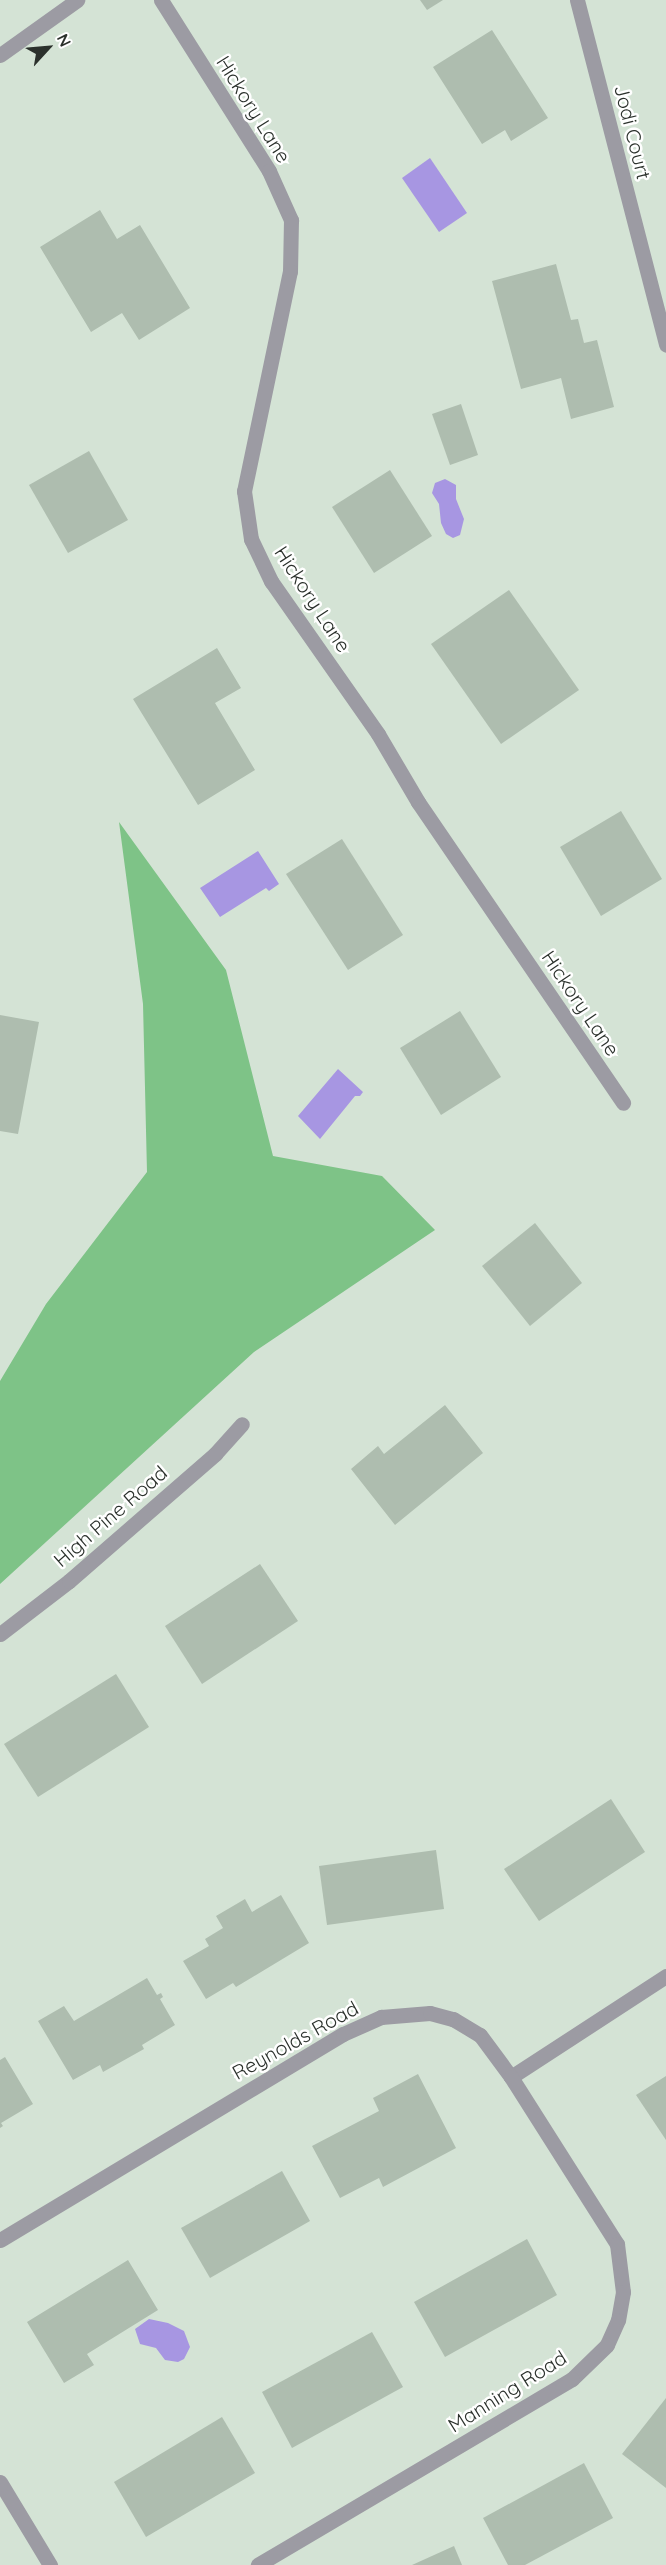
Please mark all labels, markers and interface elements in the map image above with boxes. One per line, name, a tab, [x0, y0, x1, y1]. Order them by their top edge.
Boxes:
north arrow	[18, 18, 78, 78]
text: N	[53, 30, 76, 50]
street label: Hickory Lane	[212, 51, 296, 167]
street label: Jodi Court	[610, 82, 656, 182]
street label: Hickory Lane	[270, 542, 356, 656]
street label: Hickory Lane	[537, 946, 625, 1060]
street label: High Pine Road	[48, 1460, 172, 1572]
street label: Reynolds Road	[228, 1995, 362, 2085]
street label: Manning Road	[443, 2345, 571, 2437]

